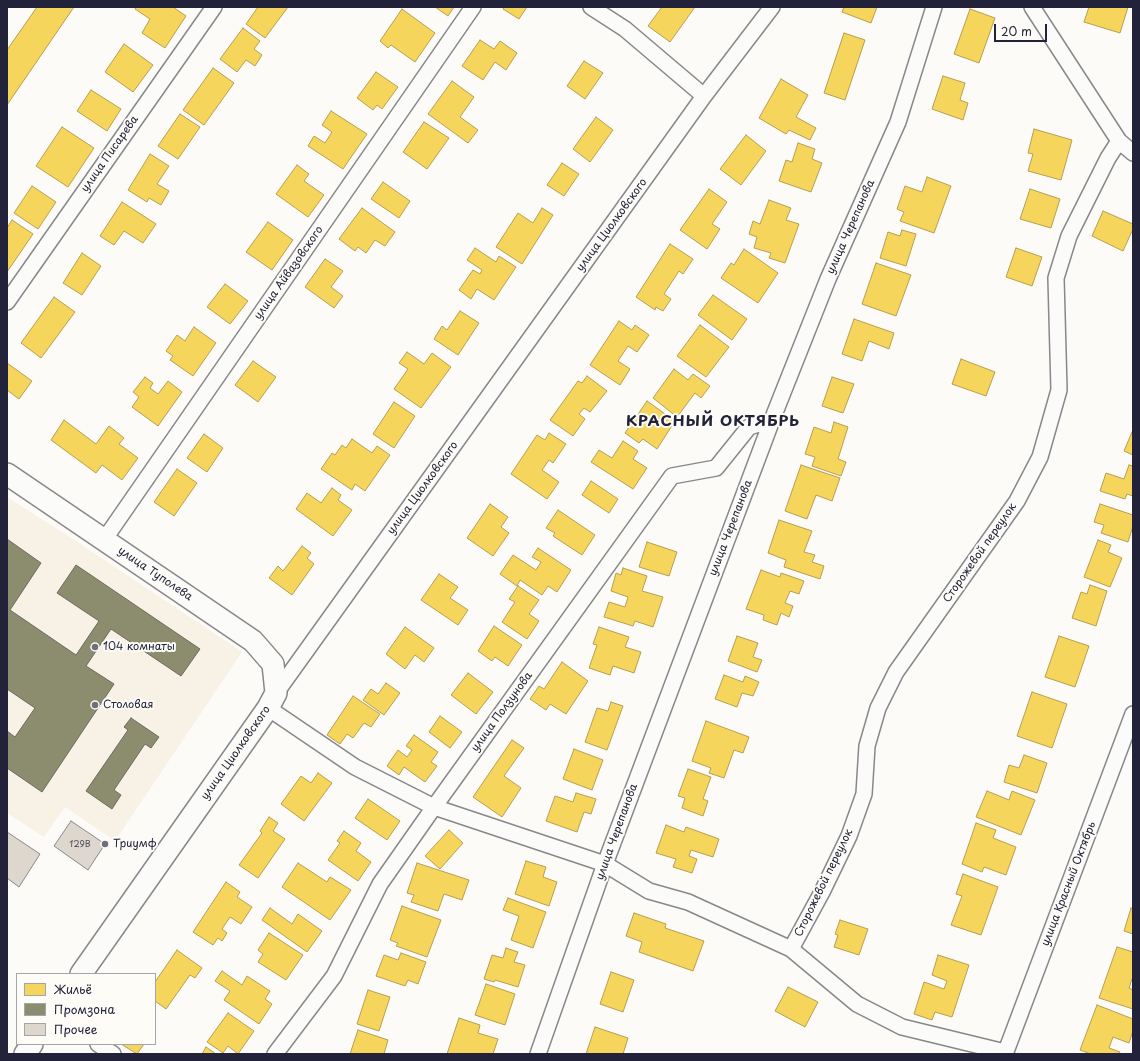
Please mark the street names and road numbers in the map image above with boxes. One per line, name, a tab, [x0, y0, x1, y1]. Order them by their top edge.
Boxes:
street label: улица Писарева	[79, 113, 141, 195]
street label: улица Циолковского	[574, 176, 650, 274]
street label: улица Черепанова	[824, 178, 878, 276]
street label: улица Айвазовского	[252, 224, 326, 322]
street label: улица Циолковского	[385, 439, 461, 537]
street label: улица Черепанова	[707, 478, 755, 578]
street label: Сторожевой переулок	[941, 501, 1019, 605]
street label: улица Туполева	[115, 544, 195, 604]
street label: улица Ползунова	[469, 670, 535, 754]
street label: улица Циолковского	[199, 703, 273, 803]
street label: улица Черепанова	[593, 782, 641, 882]
street label: улица Красный Октябрь	[1039, 820, 1099, 948]
street label: Сторожевой переулок	[792, 827, 856, 939]

